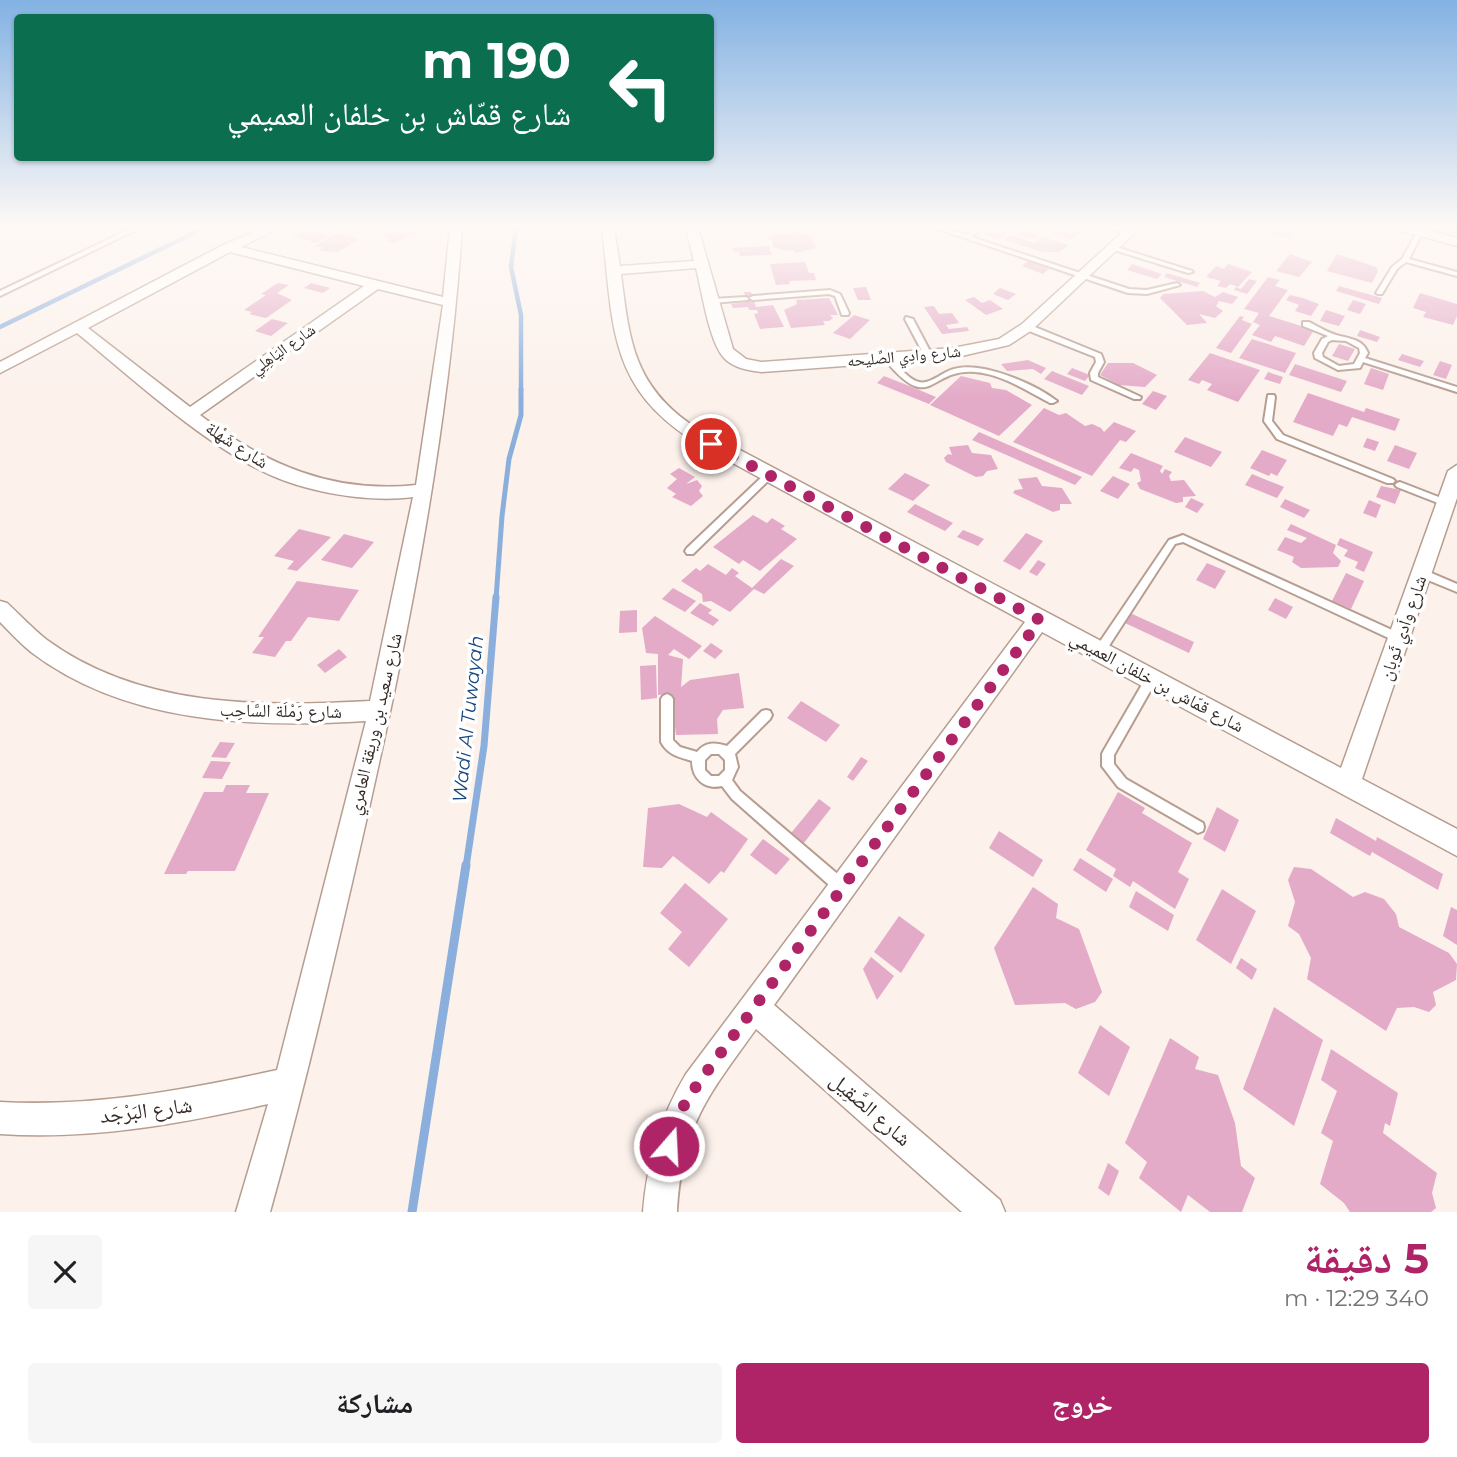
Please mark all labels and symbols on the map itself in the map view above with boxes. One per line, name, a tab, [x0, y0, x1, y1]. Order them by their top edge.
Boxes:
street label: شارع اليَاهِلِي	[247, 320, 321, 381]
street label: شارع وادِي الصِّليحه	[846, 342, 962, 373]
pin	[681, 414, 741, 474]
street label: شارع شَهْلة	[202, 417, 272, 473]
street label: شارع واَدي ثَوبان	[1375, 573, 1435, 685]
street label: شارع قمّاش بن خلفان العميمي	[1065, 627, 1248, 740]
street label: شارع سعيد بن وريقة العامري	[343, 631, 410, 818]
water label: Wadi Al Tuwayah	[448, 634, 488, 804]
street label: شارع رَمْلَة السَّاحِب	[220, 699, 342, 723]
street label: شارع الصَّقِيل	[825, 1067, 917, 1152]
street label: شارع البَرْجَد	[98, 1092, 194, 1129]
position arrow	[632, 1109, 706, 1183]

